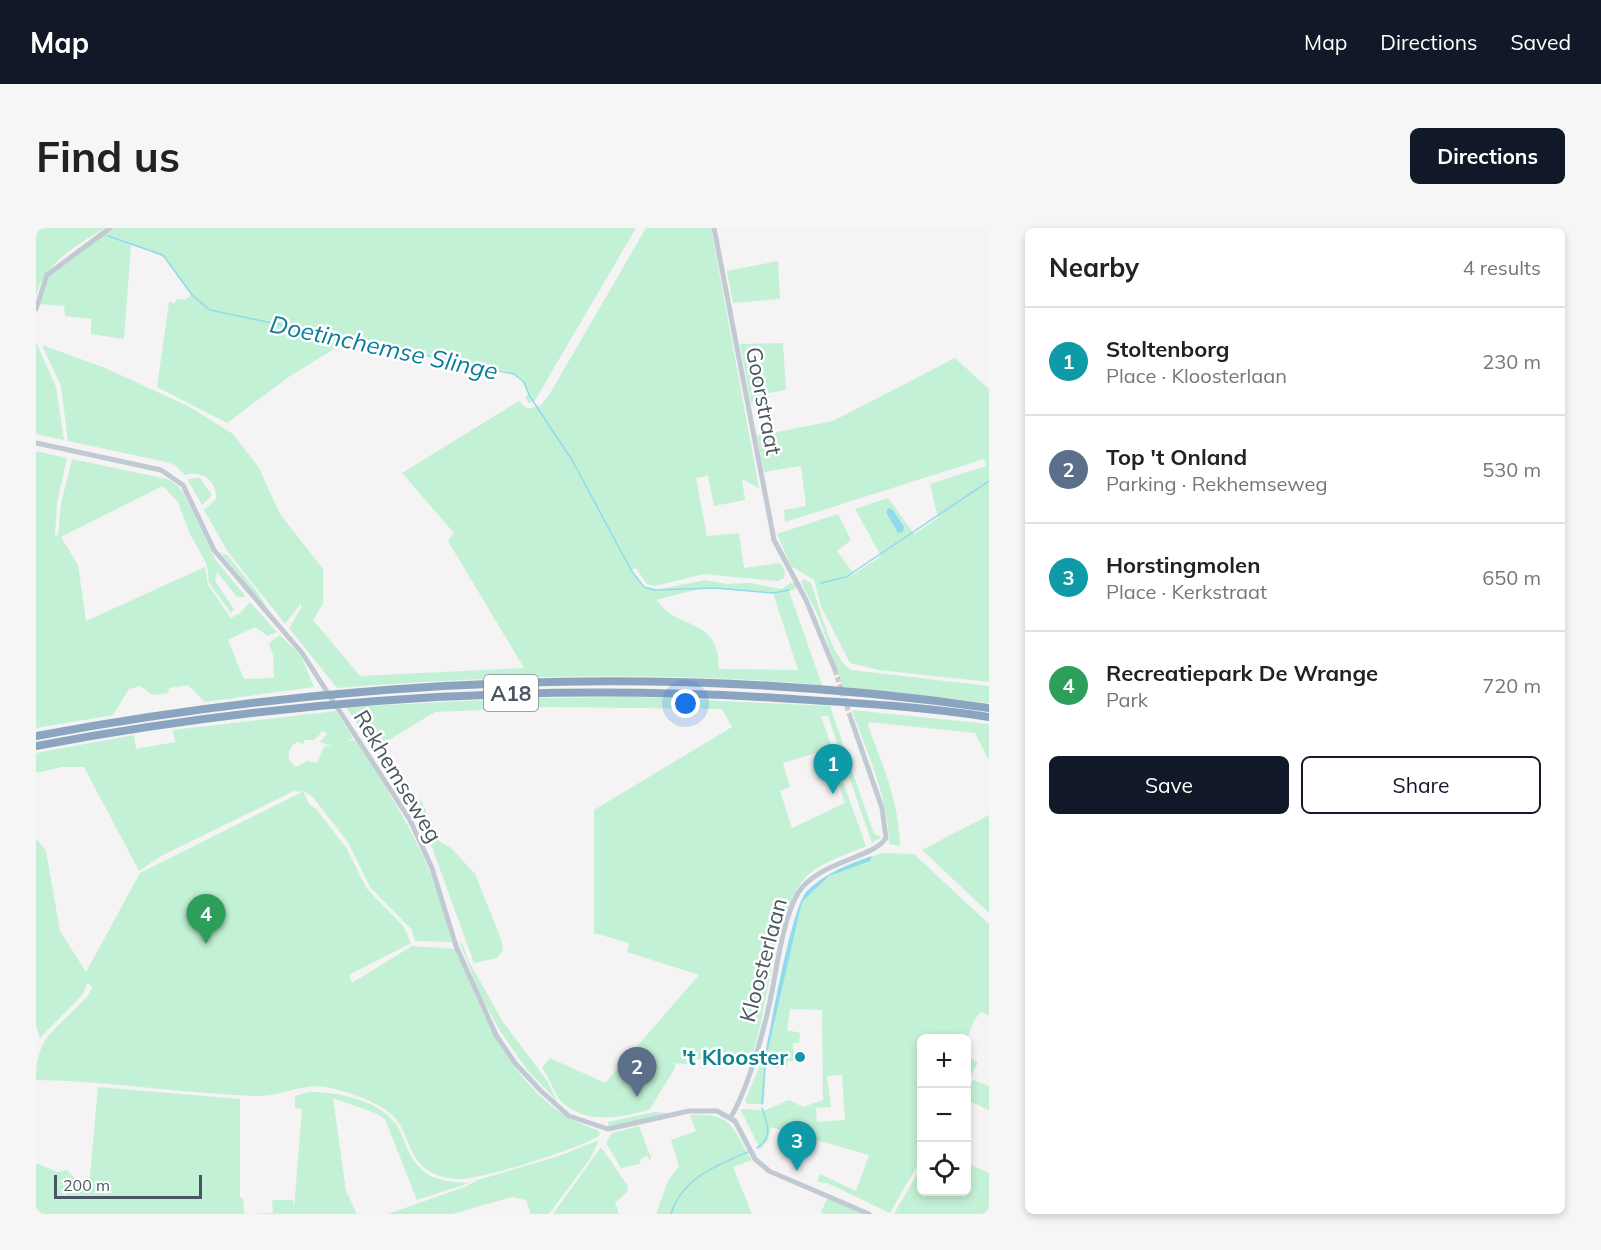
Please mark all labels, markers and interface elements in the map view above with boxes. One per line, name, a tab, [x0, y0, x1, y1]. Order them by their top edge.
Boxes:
text: Map	[30, 25, 89, 60]
text: Map	[1304, 29, 1347, 55]
text: Directions	[1380, 29, 1477, 55]
text: Saved	[1510, 29, 1571, 55]
button: Directions	[1410, 128, 1565, 184]
text: Find us	[36, 130, 180, 183]
text: Nearby	[1049, 251, 1139, 284]
text: 4 results	[1463, 255, 1541, 280]
water label: Doetinchemse Slinge	[267, 308, 501, 386]
text: Stoltenborg	[1106, 335, 1229, 363]
street label: Goorstraat	[740, 345, 788, 458]
text: 1	[1063, 349, 1075, 374]
text: 230 m	[1482, 349, 1541, 374]
text: Place · Kloosterlaan	[1106, 363, 1287, 388]
text: Top 't Onland	[1106, 443, 1247, 471]
text: 2	[1063, 457, 1075, 482]
text: 530 m	[1482, 457, 1541, 482]
text: Parking · Rekhemseweg	[1106, 471, 1328, 496]
text: Horstingmolen	[1106, 551, 1260, 579]
text: 3	[1063, 565, 1075, 590]
text: 650 m	[1482, 565, 1541, 590]
text: Place · Kerkstraat	[1106, 579, 1267, 604]
text: Recreatiepark De Wrange	[1106, 659, 1378, 687]
text: 4	[1063, 673, 1075, 698]
text: 720 m	[1482, 673, 1541, 698]
road number: A18	[484, 675, 538, 711]
text: Park	[1106, 687, 1148, 712]
your location	[671, 689, 700, 718]
street label: Rekhemseweg	[348, 705, 448, 847]
pin: 1	[814, 744, 852, 794]
button: Save	[1049, 756, 1289, 814]
button: Share	[1301, 756, 1541, 814]
pin: 4	[186, 894, 226, 944]
street label: Kloosterlaan	[733, 895, 793, 1025]
map controls	[917, 1034, 971, 1196]
button: +	[917, 1034, 971, 1088]
place label: 't Klooster	[682, 1043, 788, 1071]
pin: 2	[618, 1048, 656, 1097]
marker: 't Klooster	[793, 1050, 807, 1064]
button: −	[917, 1088, 971, 1142]
pin: 3	[778, 1122, 816, 1171]
button: locate	[917, 1142, 971, 1196]
scale bar	[54, 1172, 202, 1200]
text: 200 m	[63, 1175, 110, 1195]

